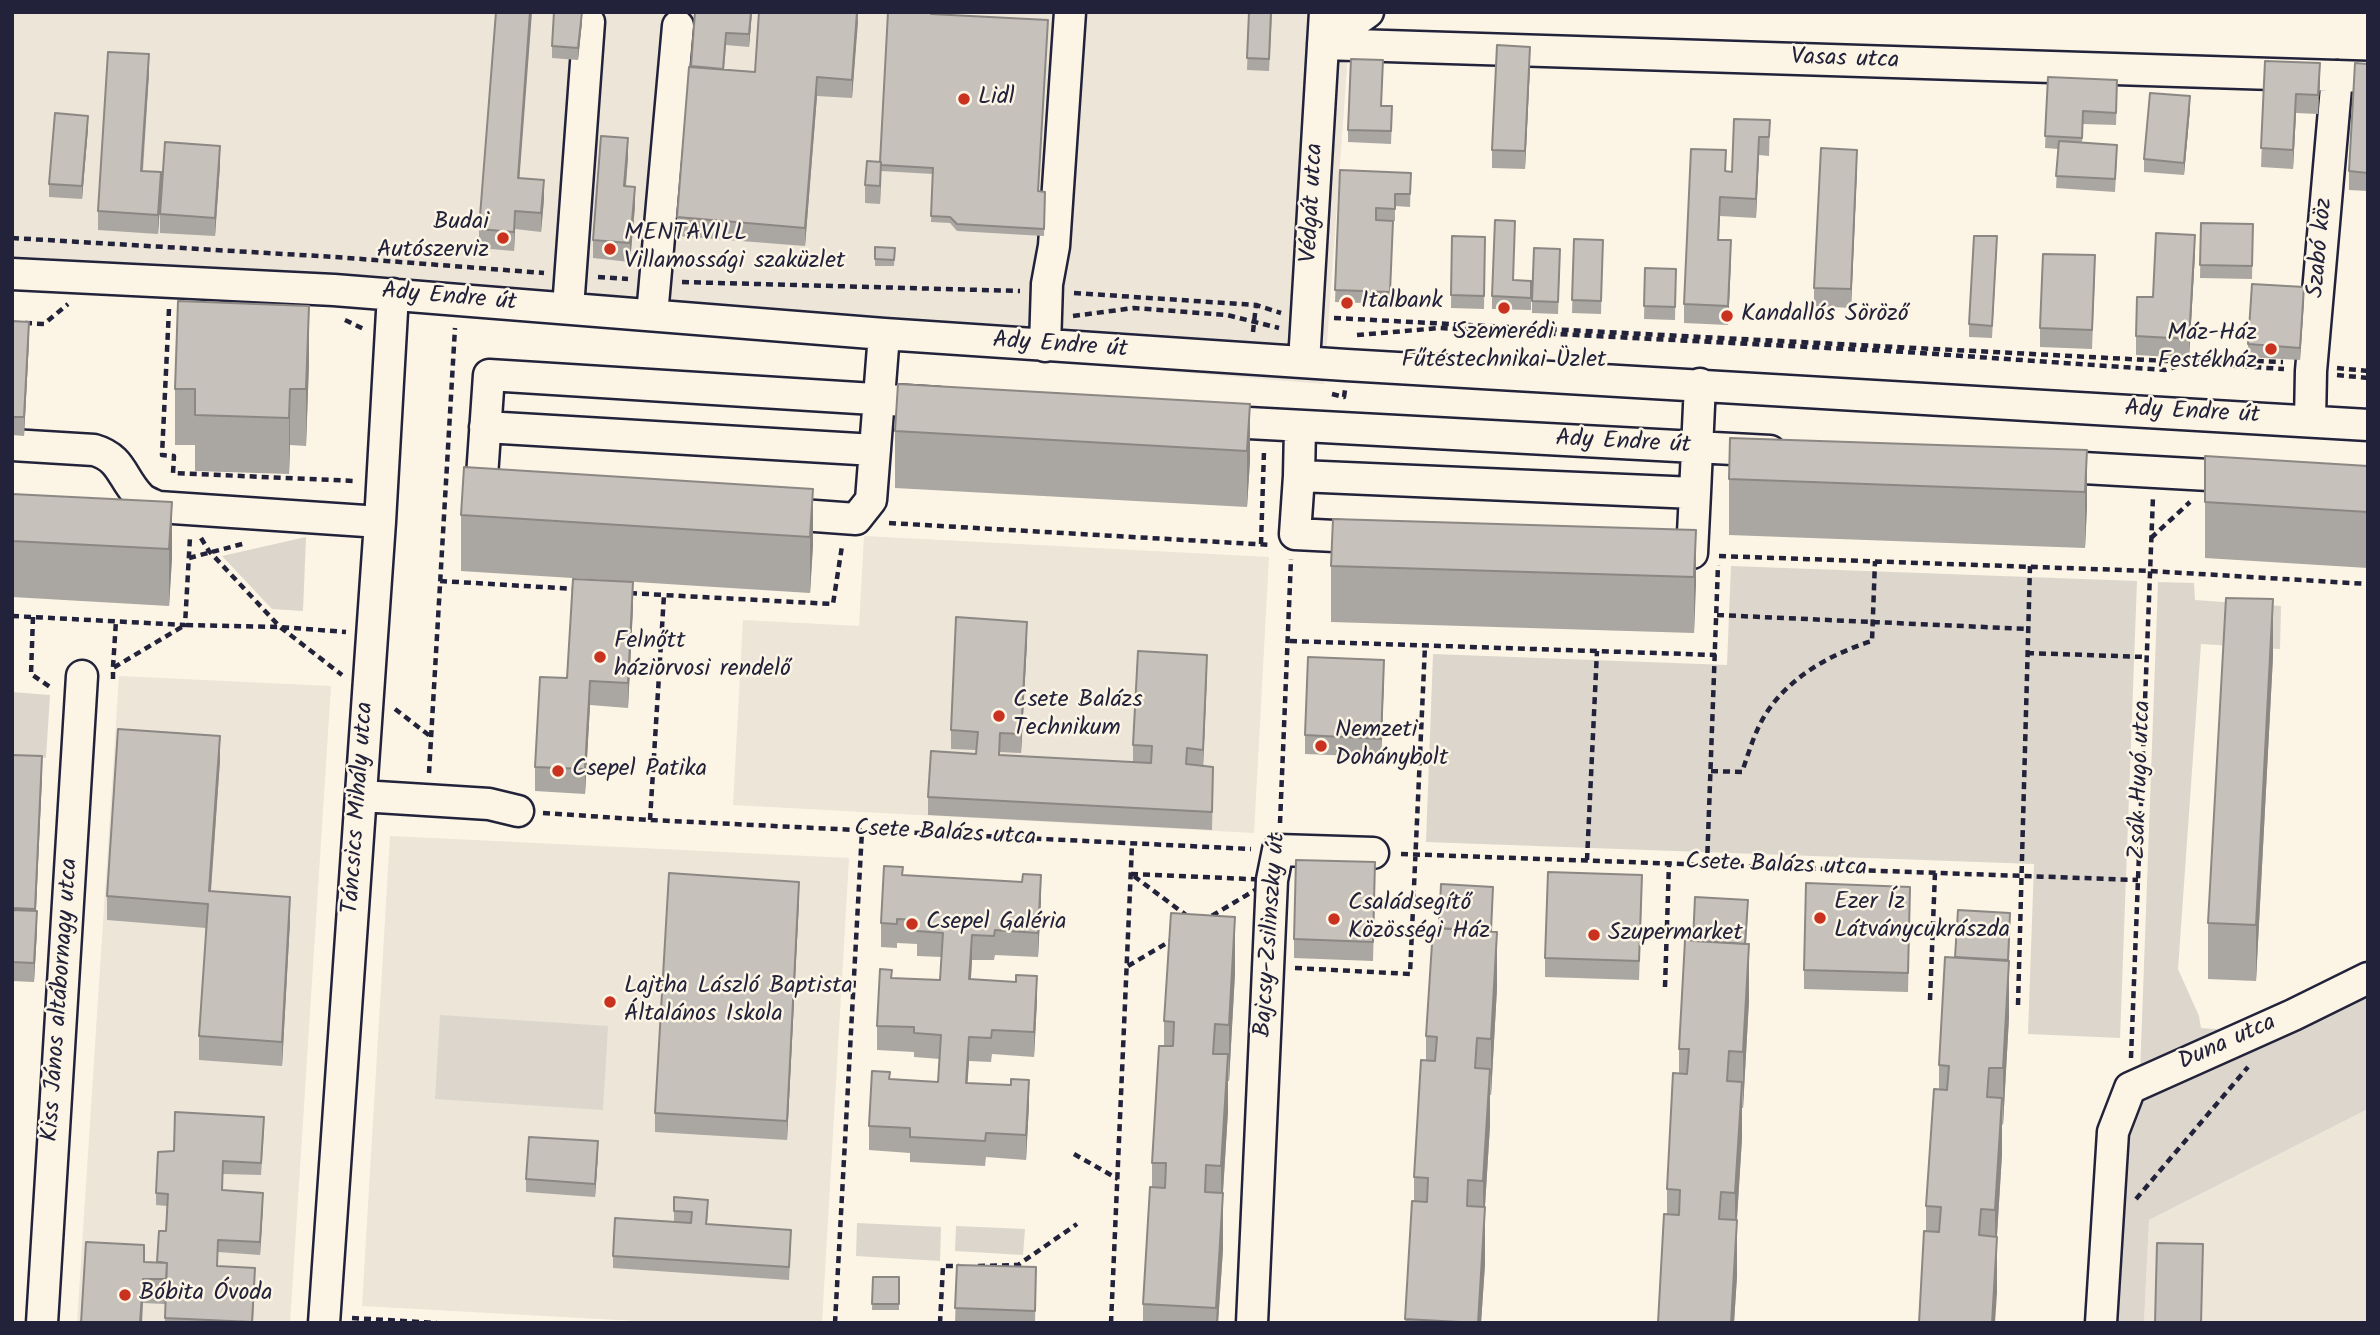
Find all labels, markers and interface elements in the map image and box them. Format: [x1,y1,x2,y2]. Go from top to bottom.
street label: Vasas utca [1790,45,1900,77]
place label: Lidl [978,85,1015,113]
marker: Lidl [956,91,972,107]
street label: Védgát utca [1296,142,1332,264]
street label: Szabó köz [2303,197,2341,299]
place label: Budai Autószerviz [377,210,489,266]
place label: MENTAVILL Villamossági szaküzlet [624,221,845,277]
marker: Budai Autószerviz [495,230,511,246]
marker: MENTAVILL Villamossági szaküzlet [602,241,618,257]
street label: Ady Endre út [380,279,518,319]
place label: Italbank [1361,289,1443,317]
marker: Italbank [1339,295,1355,311]
marker: Szemerédi Fűtéstechnikai Üzlet [1496,300,1512,316]
place label: Kandallós Söröző [1741,302,1909,330]
marker: Kandallós Söröző [1719,308,1735,324]
place label: Szemerédi Fűtéstechnikai Üzlet [1402,320,1606,376]
place label: Máz-Ház Festékház [2158,321,2257,377]
street label: Ady Endre út [991,328,1129,366]
marker: Máz-Ház Festékház [2263,341,2279,357]
street label: Ady Endre út [2124,396,2260,432]
street label: Ady Endre út [1555,426,1691,462]
place label: Felnőtt háziorvosi rendelő [614,629,791,685]
marker: Felnőtt háziorvosi rendelő [592,649,608,665]
place label: Csete Balázs Technikum [1013,688,1143,744]
street label: Zsák Hugó utca [2125,700,2159,860]
street label: Táncsics Mihály utca [338,701,382,915]
marker: Csete Balázs Technikum [991,708,1007,724]
place label: Nemzeti Dohánybolt [1335,718,1448,774]
marker: Nemzeti Dohánybolt [1313,738,1329,754]
place label: Csepel Patika [572,757,707,785]
marker: Csepel Patika [550,763,566,779]
street label: Csete Balázs utca [853,816,1037,854]
street label: Bajcsy-Zsilinszky út [1250,832,1294,1038]
street label: Csete Balázs utca [1685,849,1867,885]
street label: Kiss János altábornagy utca [38,857,86,1143]
place label: Ezer Íz Látványcukrászda [1834,890,2010,946]
place label: Családsegítő Közösségi Ház [1348,891,1490,947]
place label: Csepel Galéria [926,910,1066,938]
marker: Ezer Íz Látványcukrászda [1812,910,1828,926]
marker: Családsegítő Közösségi Ház [1326,911,1342,927]
marker: Csepel Galéria [904,916,920,932]
place label: Szupermarket [1608,921,1743,949]
marker: Szupermarket [1586,927,1602,943]
place label: Lajtha László Baptista Általános Iskola [624,974,853,1030]
marker: Lajtha László Baptista Általános Iskola [602,994,618,1010]
street label: Duna utca [2175,1010,2281,1078]
place label: Bóbita Óvoda [139,1281,273,1309]
marker: Bóbita Óvoda [117,1287,133,1303]

